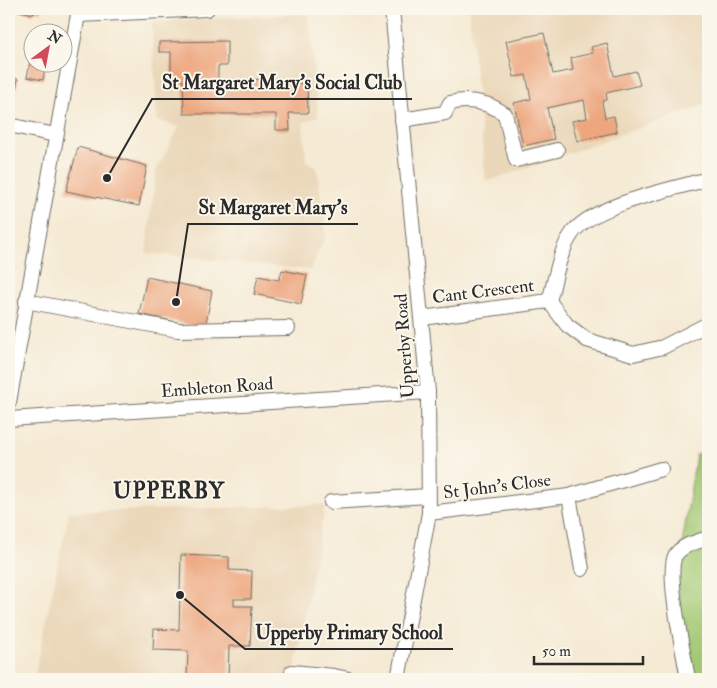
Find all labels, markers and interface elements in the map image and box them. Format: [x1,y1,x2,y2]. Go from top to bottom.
north arrow [22,22,72,72]
text: N [44,26,65,48]
callout: St Margaret Mary's Social Club [152,65,412,99]
text: St Margaret Mary's Social Club [162,71,403,96]
callout: St Margaret Mary's [188,190,358,224]
text: St Margaret Mary's [198,196,348,221]
street label: Cant Crescent [431,274,535,309]
street label: Upperby Road [389,293,420,399]
street label: Embleton Road [160,372,274,403]
street label: St John's Close [442,468,553,505]
district label: UPPERBY [113,477,225,505]
callout: Upperby Primary School [245,615,453,649]
text: Upperby Primary School [255,621,443,646]
scale bar [534,633,643,665]
text: 50 m [542,642,571,661]

